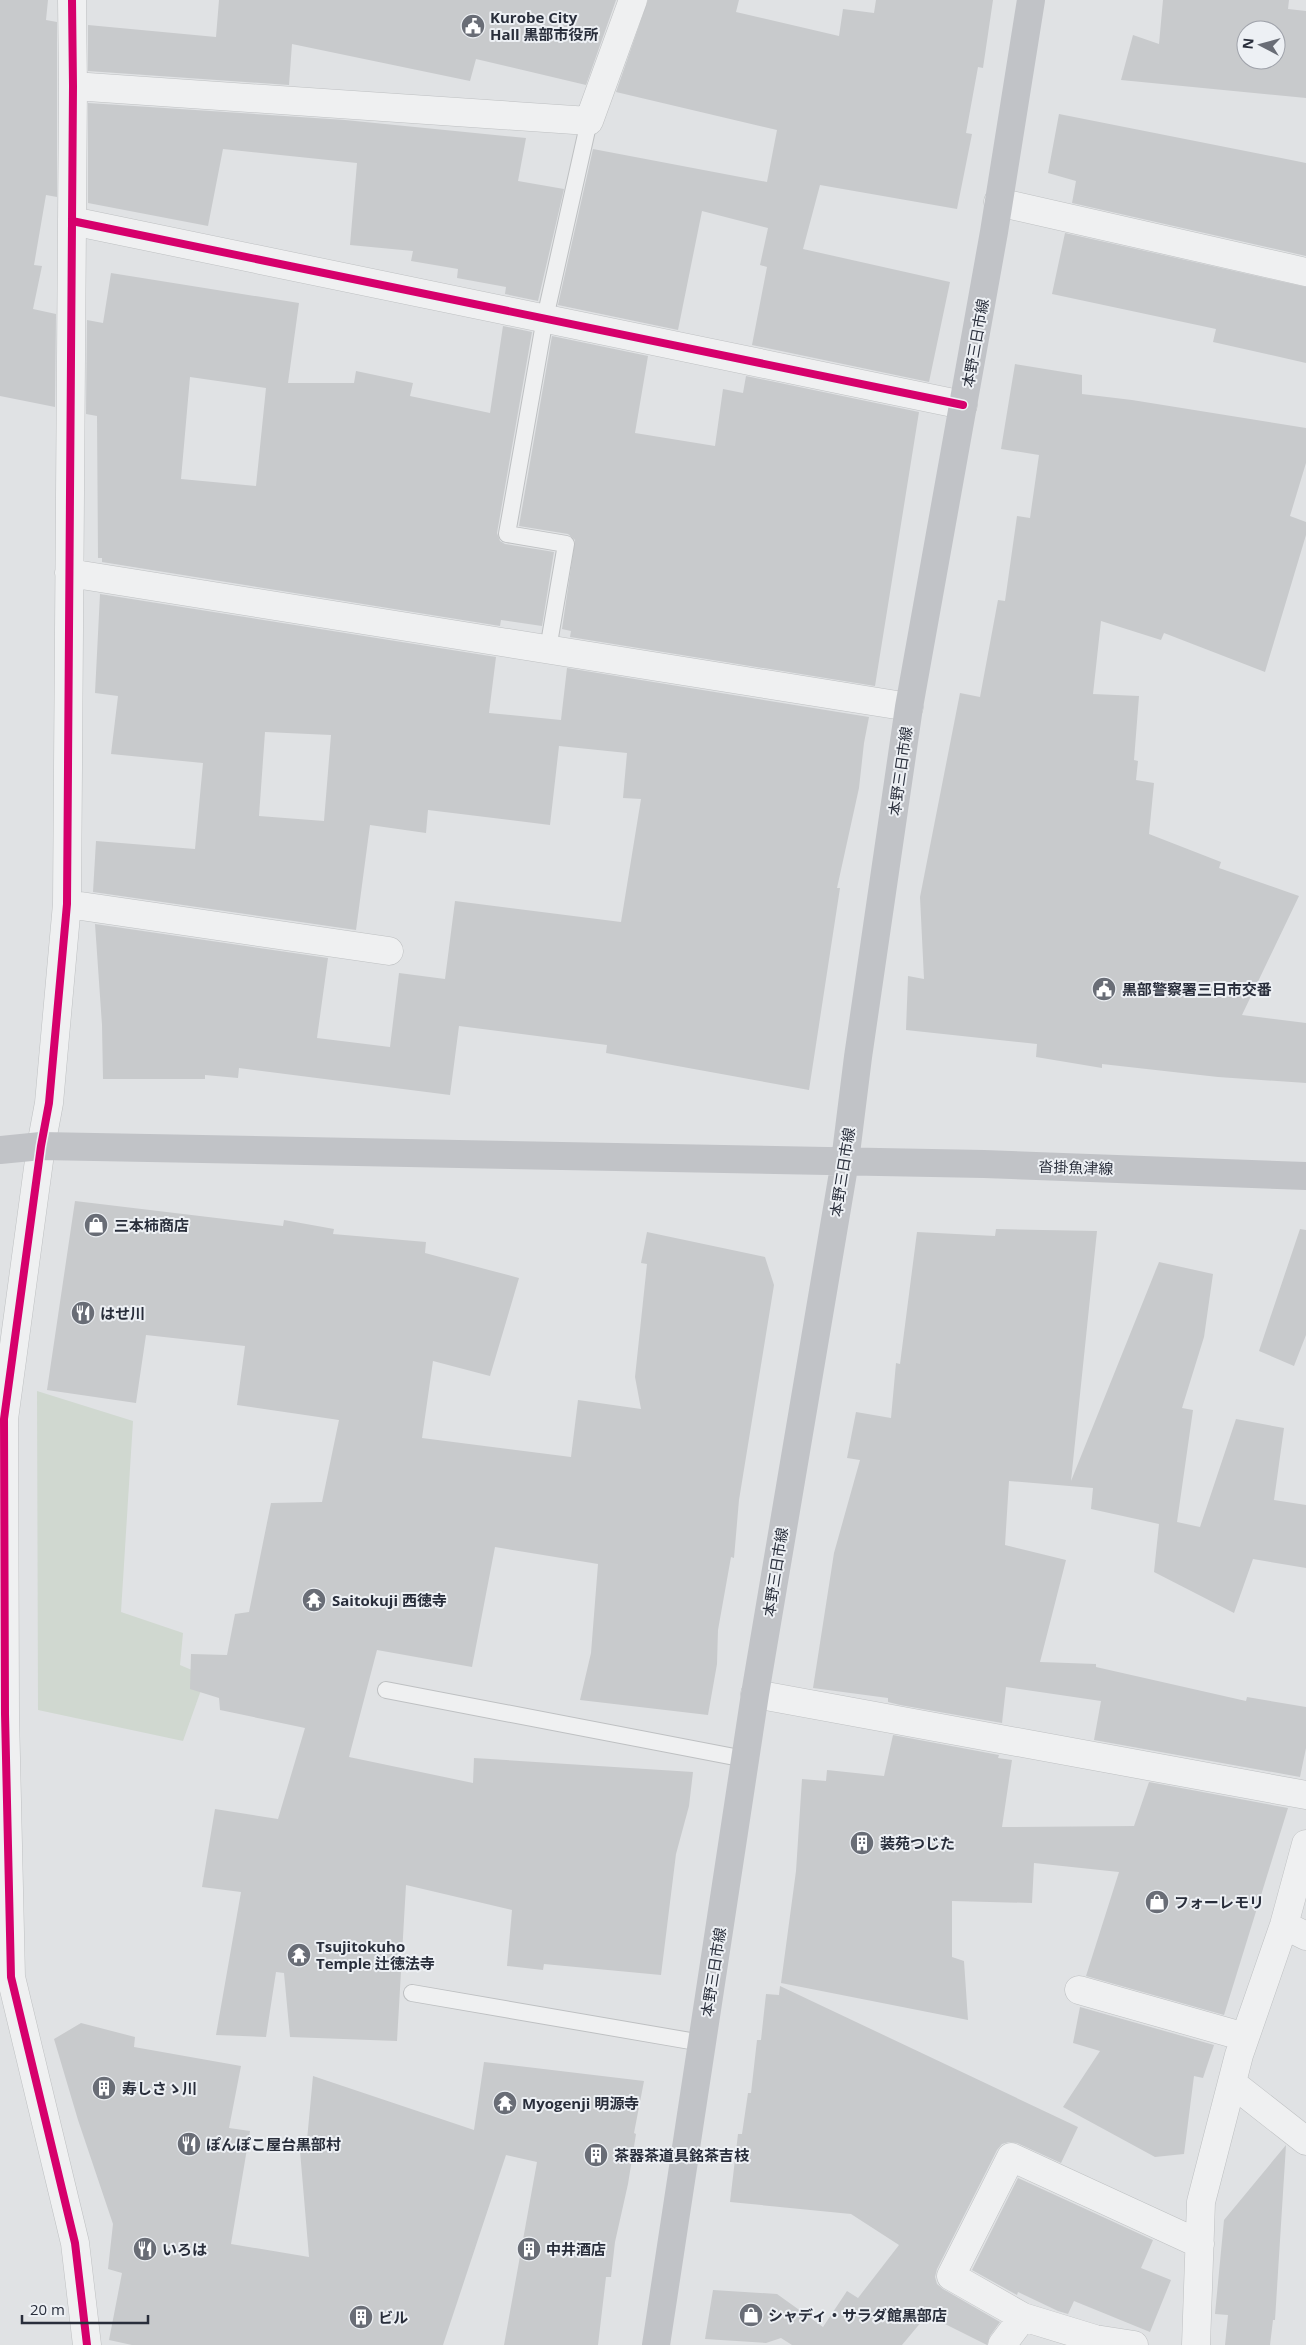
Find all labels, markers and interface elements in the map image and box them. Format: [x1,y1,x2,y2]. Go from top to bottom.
place label: Kurobe City Hall 黒部市役所 [490,7,599,44]
public building icon: Kurobe City Hall 黒部市役所 [460,13,486,39]
north arrow [1236,20,1286,70]
text: N [1238,37,1258,50]
street label: 本野三日市線 [957,297,993,389]
street label: 本野三日市線 [884,725,916,817]
public building icon: 黒部警察署三日市交番 [1091,976,1117,1002]
place label: 黒部警察署三日市交番 [1122,979,1272,999]
street label: 本野三日市線 [825,1126,859,1218]
street label: 沓掛魚津線 [1038,1156,1114,1178]
shop icon: 三本柿商店 [83,1212,109,1238]
place label: 三本柿商店 [114,1215,189,1235]
restaurant icon: はせ川 [70,1300,96,1326]
place label: はせ川 [100,1303,145,1323]
street label: 本野三日市線 [758,1526,792,1618]
temple icon: Saitokuji 西徳寺 [301,1587,327,1613]
place label: Saitokuji 西徳寺 [332,1590,447,1610]
building icon: 装苑つじた [849,1830,875,1856]
place label: 装苑つじた [880,1833,955,1853]
shop icon: フォーレモリ [1144,1889,1170,1915]
place label: フォーレモリ [1174,1892,1264,1912]
street label: 本野三日市線 [696,1926,730,2018]
place label: Tsujitokuho Temple 辻徳法寺 [316,1936,435,1973]
temple icon: Tsujitokuho Temple 辻徳法寺 [286,1942,312,1968]
building icon: 寿しさゝ川 [91,2075,117,2101]
place label: 寿しさゝ川 [122,2078,197,2098]
temple icon: Myogenji 明源寺 [492,2090,518,2116]
place label: Myogenji 明源寺 [522,2093,639,2113]
restaurant icon: ぽんぽこ屋台黒部村 [176,2131,202,2157]
place label: ぽんぽこ屋台黒部村 [206,2134,341,2154]
building icon: 茶器茶道具銘茶吉枝 [583,2142,609,2168]
place label: 茶器茶道具銘茶吉枝 [614,2145,750,2165]
restaurant icon: いろは [132,2236,158,2262]
building icon: 中井酒店 [516,2236,542,2262]
place label: いろは [162,2239,207,2259]
place label: 中井酒店 [546,2239,606,2259]
scale bar [22,2292,149,2324]
text: 20 m [30,2299,65,2319]
shop icon: シャディ・サラダ館黒部店 [738,2302,764,2328]
building icon: ビル [348,2304,374,2330]
place label: シャディ・サラダ館黒部店 [768,2305,947,2325]
place label: ビル [378,2307,408,2327]

